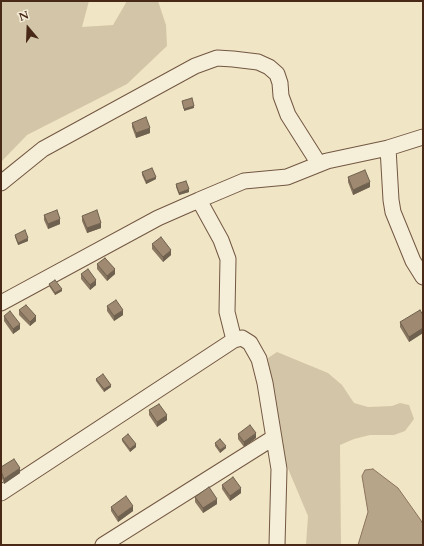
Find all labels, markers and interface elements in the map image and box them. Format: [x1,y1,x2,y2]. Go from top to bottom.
north arrow [8,8,48,48]
text: N [17,8,31,25]

